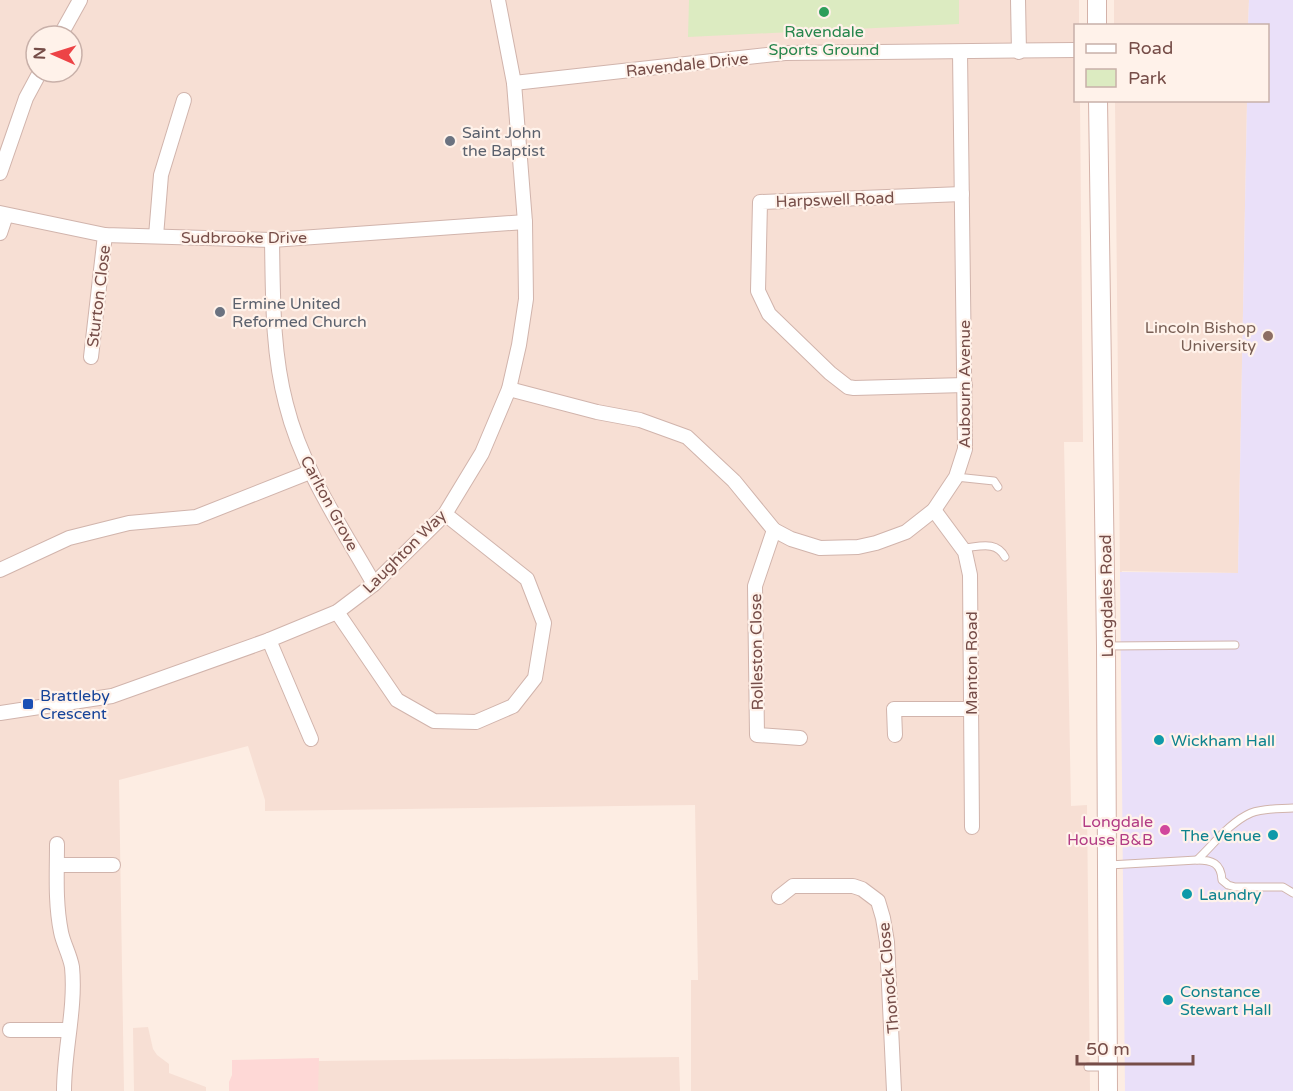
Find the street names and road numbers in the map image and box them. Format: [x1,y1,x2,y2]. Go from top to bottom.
street label: Ravendale Drive [625,49,749,81]
street label: Harpswell Road [775,188,895,212]
street label: Sudbrooke Drive [181,228,307,248]
street label: Sturton Close [83,244,115,348]
street label: Aubourn Avenue [955,320,975,448]
street label: Carlton Grove [296,452,363,554]
street label: Laughton Way [359,505,451,598]
street label: Longdales Road [1096,534,1118,658]
street label: Rolleston Close [746,593,768,711]
street label: Manton Road [962,611,982,715]
street label: Thonock Close [874,921,904,1034]

